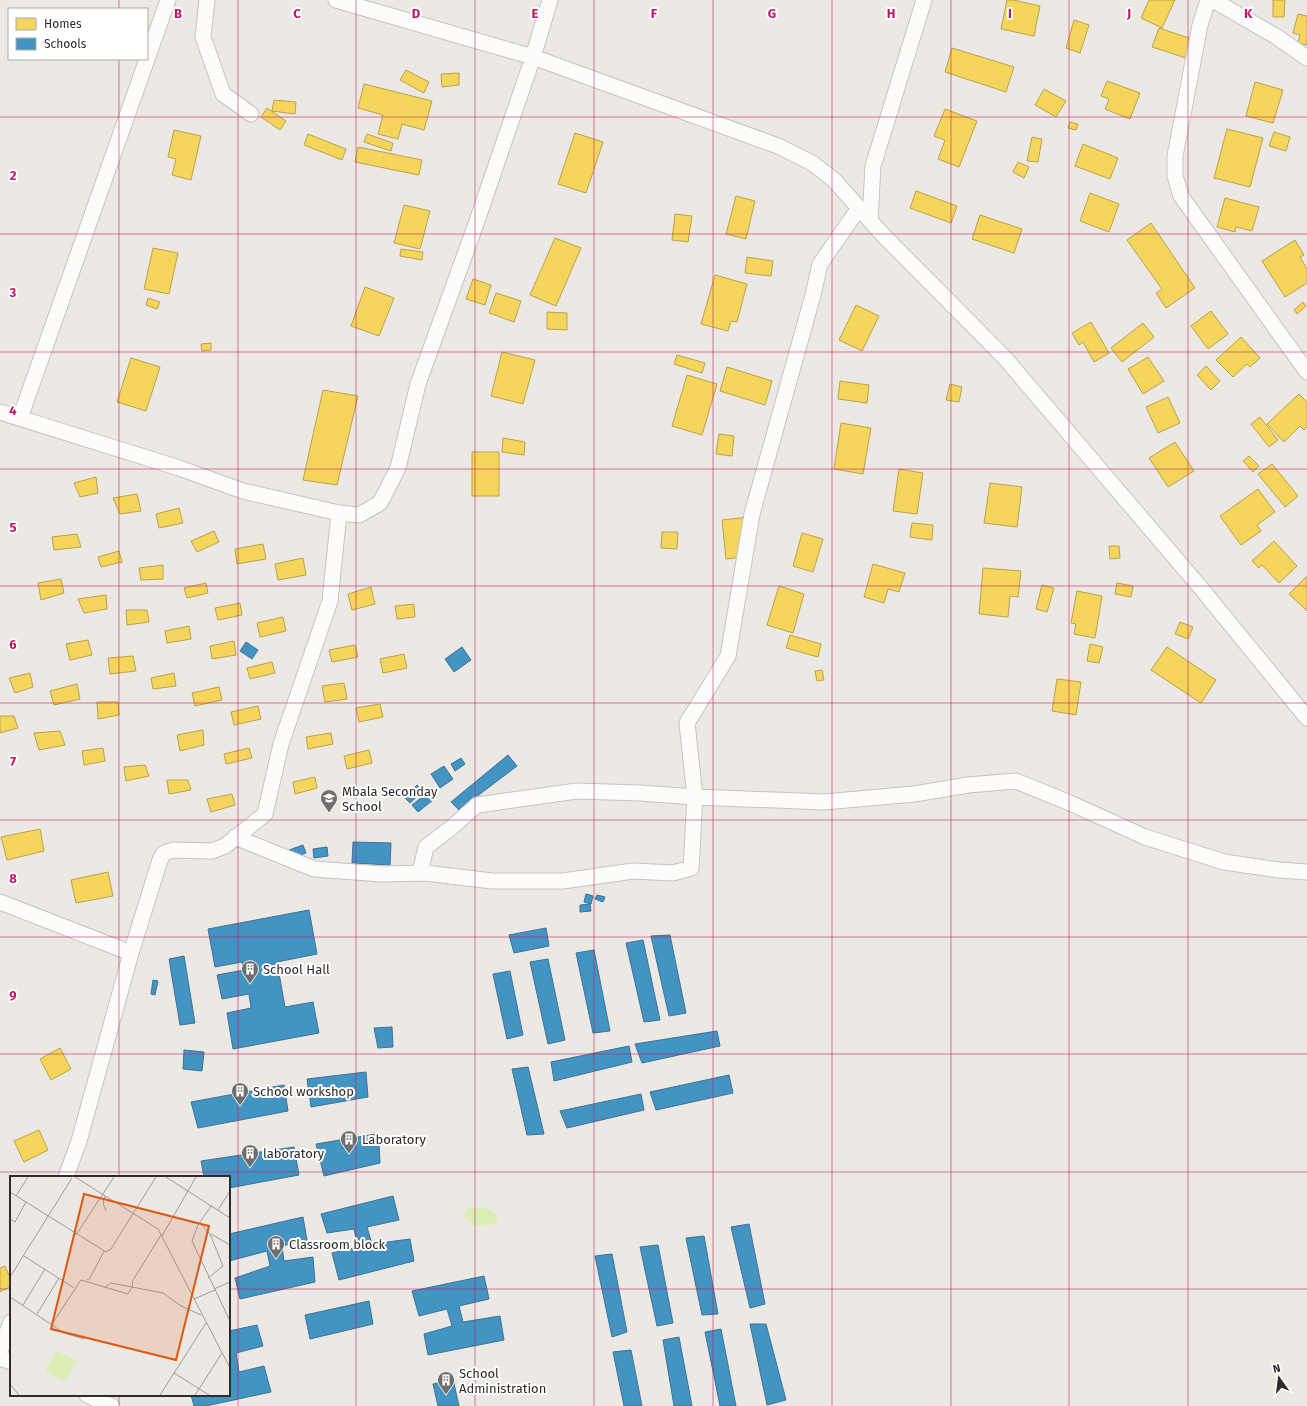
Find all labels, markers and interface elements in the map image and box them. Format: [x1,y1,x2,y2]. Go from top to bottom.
text: B [174,6,182,21]
text: C [293,6,301,21]
text: D [412,6,421,21]
text: E [532,6,539,21]
text: F [651,6,658,21]
text: G [768,6,776,21]
text: H [887,6,895,21]
text: I [1008,6,1012,21]
text: J [1126,6,1131,21]
text: K [1244,6,1253,21]
legend [8,8,148,60]
text: Homes [44,17,82,31]
text: Schools [44,37,87,51]
text: 2 [10,168,17,183]
text: 3 [9,285,17,300]
text: 4 [9,403,17,418]
text: 5 [10,520,17,535]
text: 6 [9,637,17,652]
text: 7 [10,754,16,769]
place label: Mbala Seconday School [342,784,438,814]
school or university icon: Mbala Seconday School [319,788,339,813]
text: 8 [9,871,17,886]
building icon: School Hall [240,959,260,984]
place label: School Hall [263,962,330,977]
text: 9 [9,988,17,1003]
building icon: School workshop [230,1081,250,1106]
place label: School workshop [253,1084,354,1099]
building icon: Laboratory [339,1129,359,1154]
place label: Laboratory [362,1132,426,1147]
building icon: laboratory [240,1143,260,1168]
place label: laboratory [263,1146,325,1161]
inset map [10,1176,230,1396]
building icon: Classroom block [266,1234,286,1259]
place label: Classroom block [289,1237,386,1252]
north arrow [1259,1358,1299,1398]
text: N [1272,1362,1282,1376]
place label: School Administration [459,1366,546,1396]
building icon: School Administration [436,1370,456,1395]

